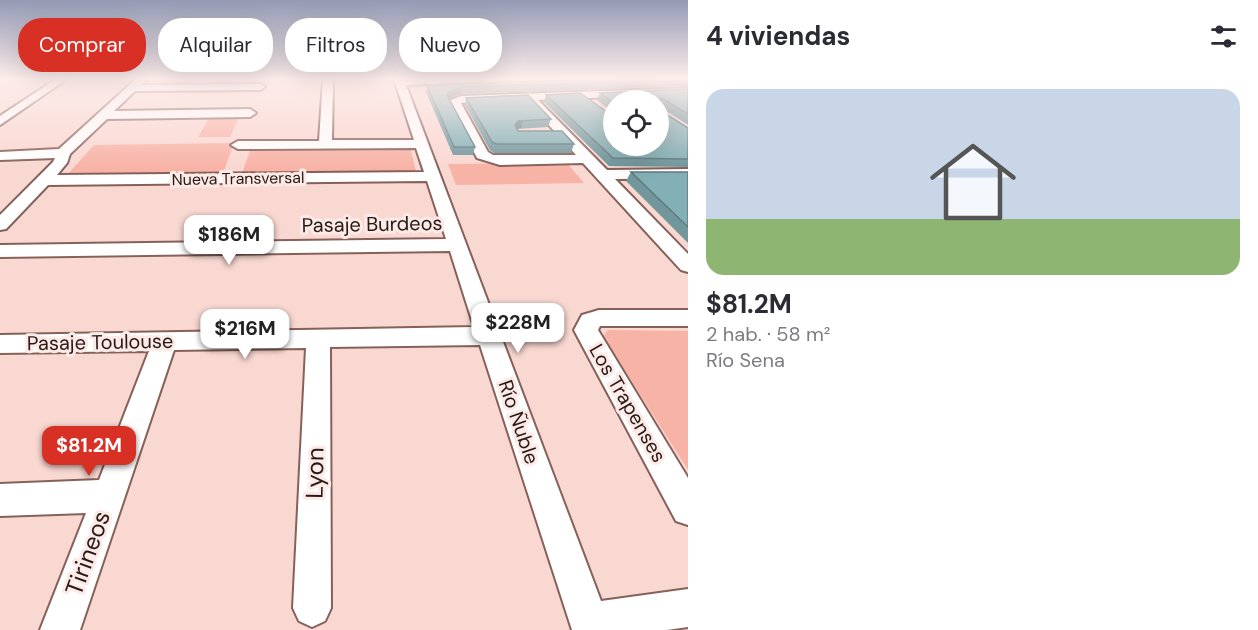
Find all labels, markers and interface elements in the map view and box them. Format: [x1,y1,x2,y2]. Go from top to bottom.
chip: Comprar [18,18,146,72]
chip: Alquilar [158,18,273,72]
chip: Filtros [285,18,387,72]
chip: Nuevo [399,18,502,72]
text: 4 viviendas [706,19,850,53]
icon: filters [1207,20,1240,53]
map controls [603,90,669,156]
button: locate [603,90,669,156]
icon: home [919,128,1027,236]
street label: Nueva Transversal [171,167,305,190]
street label: Pasaje Burdeos [301,210,443,238]
pin: $186M [187,215,271,266]
text: $186M [198,221,260,247]
text: $81.2M [706,287,792,321]
pin: $228M [476,303,560,354]
pin: $216M [203,309,287,360]
text: $228M [485,309,551,335]
text: $216M [214,315,276,341]
text: 2 hab. · 58 m² [706,321,830,347]
street label: Pasaje Toulouse [27,328,173,356]
street label: Los Trapenses [584,339,672,467]
text: Río Sena [706,347,785,373]
street label: Río Ñuble [493,377,545,467]
pin: $81.2M [40,426,138,477]
text: $81.2M [56,432,122,458]
street label: Lyon [299,447,330,499]
street label: Tirineos [58,506,117,599]

